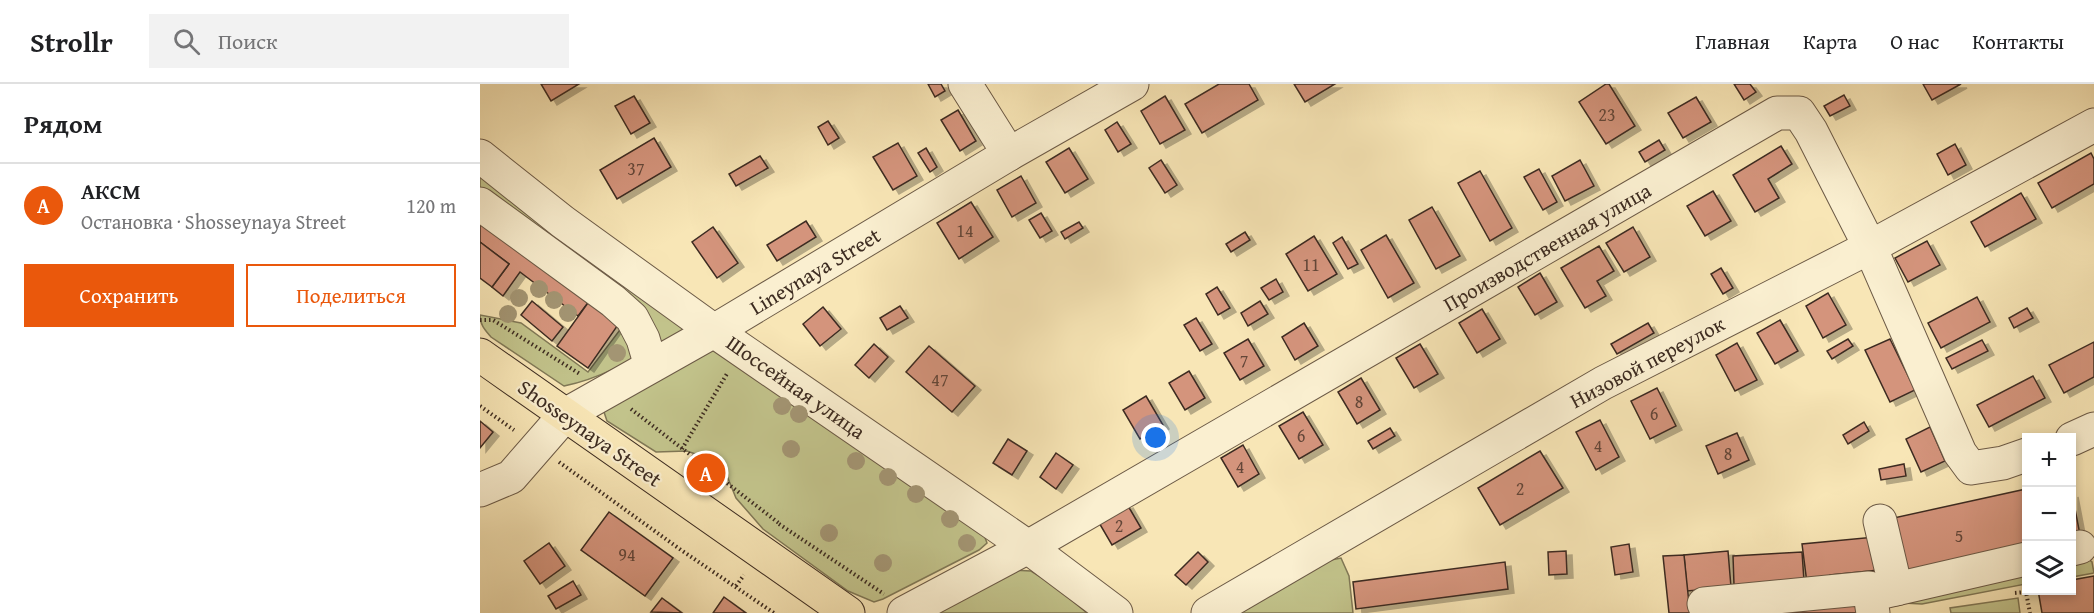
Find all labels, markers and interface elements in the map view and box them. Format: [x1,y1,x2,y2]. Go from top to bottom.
search box [149,14,569,68]
text: Strollr [30,21,113,62]
icon: search [170,25,203,58]
text: Поиск [218,25,278,57]
text: Главная [1695,26,1770,57]
text: Карта [1803,26,1857,57]
text: О нас [1890,26,1939,57]
text: Контакты [1972,26,2064,57]
house number: 23 [1598,101,1616,128]
text: Рядом [24,104,102,143]
house number: 37 [627,155,645,182]
text: АКСМ [81,175,141,207]
street label: Производственная улица [1437,175,1657,319]
text: A [37,191,50,220]
text: 120 m [406,191,456,220]
text: Остановка · Shosseynaya Street [81,207,346,236]
house number: 14 [956,217,974,244]
street label: Lineynaya Street [744,219,887,322]
house number: 11 [1302,251,1320,278]
button: Сохранить [24,264,234,327]
button: Поделиться [246,264,456,327]
street label: Низовой переулок [1564,308,1730,416]
street label: Шоссейная улица [720,327,872,447]
house number: 7 [1240,347,1248,374]
house number: 47 [931,366,949,393]
street label: Shosseynaya Street [512,372,669,495]
house number: 8 [1355,388,1363,415]
house number: 6 [1650,400,1658,427]
house number: 6 [1297,422,1305,449]
your location [1141,423,1170,452]
house number: 4 [1594,432,1602,459]
map controls [2022,433,2076,595]
button: + [2022,433,2076,487]
house number: 8 [1724,440,1732,467]
pin: A [686,450,726,496]
house number: 4 [1236,453,1244,480]
house number: 2 [1516,475,1524,502]
button: − [2022,487,2076,541]
house number: 2 [1115,512,1123,539]
house number: 5 [1955,522,1963,549]
house number: 94 [618,541,636,568]
button: layers [2022,541,2076,595]

